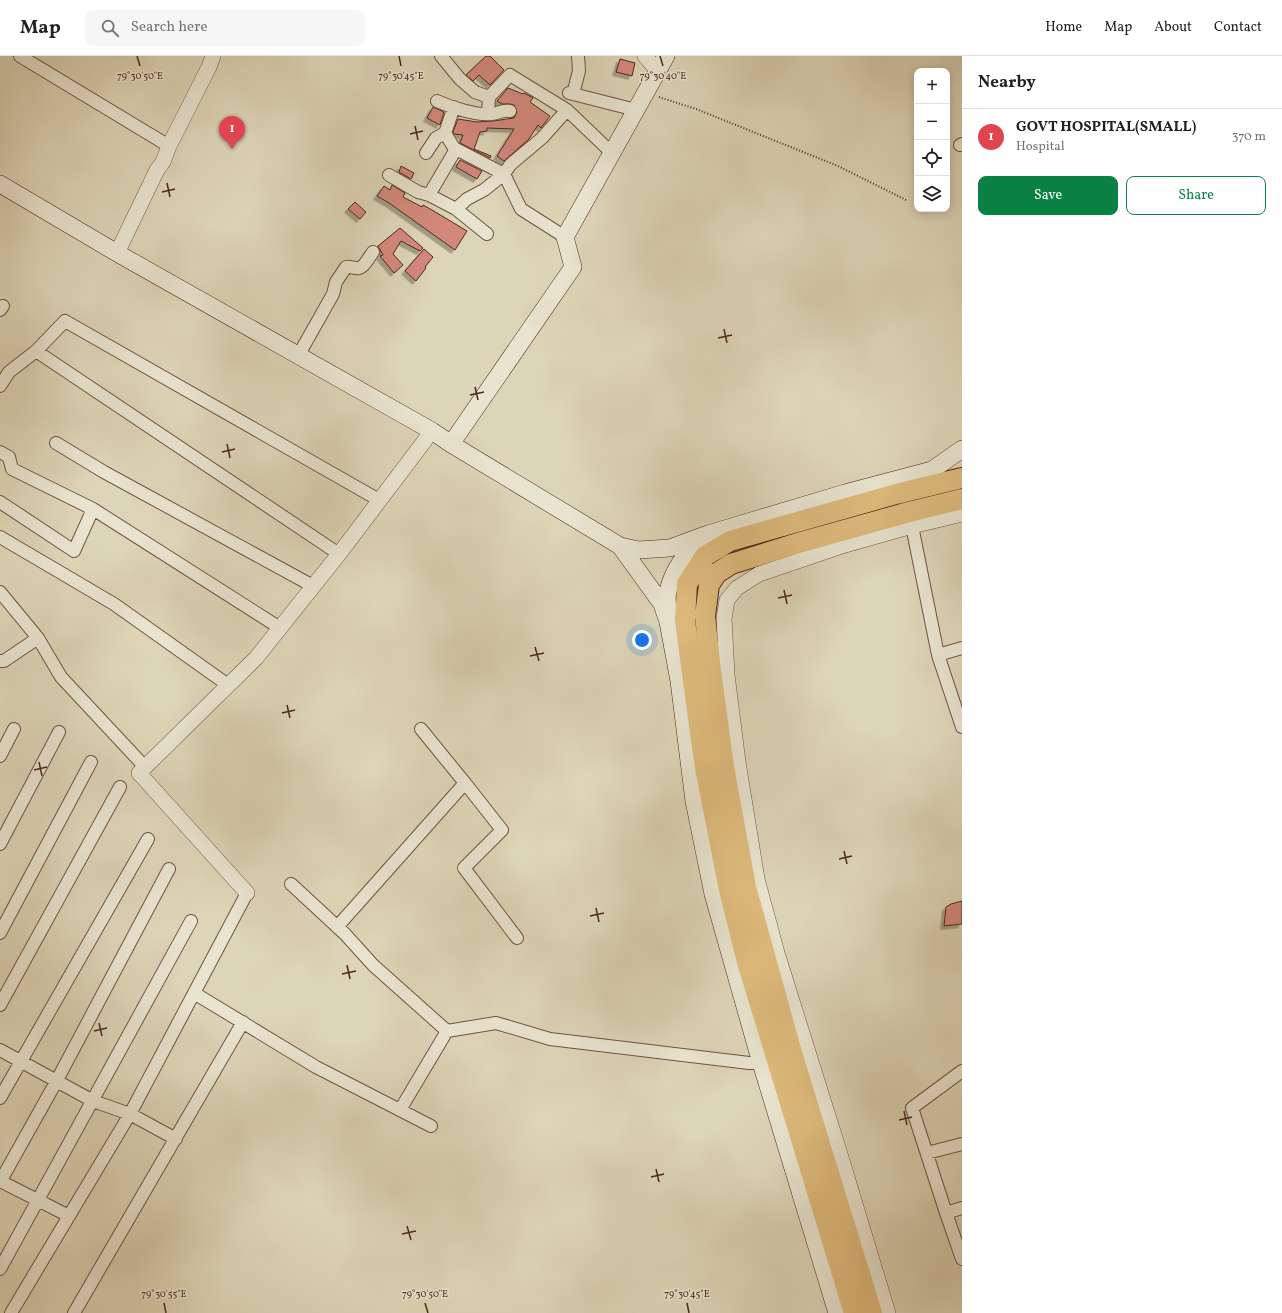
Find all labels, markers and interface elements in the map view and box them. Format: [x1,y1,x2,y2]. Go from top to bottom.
search box [85,10,365,46]
text: Map [20,15,61,41]
icon: search [99,17,121,39]
text: Search here [131,17,208,38]
text: Home [1045,18,1082,37]
text: Map [1104,18,1132,37]
text: About [1154,18,1192,37]
text: Contact [1214,18,1262,37]
map controls [914,68,950,212]
button: + [914,68,950,104]
text: 79°30'50"E [117,69,163,83]
text: 79°30'45"E [378,69,424,83]
text: 79°30'40"E [640,69,686,83]
text: Nearby [978,71,1036,94]
button: − [914,104,950,140]
pin: 1 [219,116,245,149]
text: GOVT HOSPITAL(SMALL) [1016,117,1196,138]
text: 1 [988,128,994,146]
text: 370 m [1232,128,1266,146]
text: Hospital [1016,138,1065,156]
button: locate [914,140,950,176]
button: layers [914,176,950,212]
button: Save [978,176,1118,215]
button: Share [1126,176,1266,215]
your location [632,630,652,650]
text: 79°30'55"E [141,1287,187,1301]
text: 79°30'50"E [402,1287,448,1301]
text: 79°30'45"E [664,1287,710,1301]

